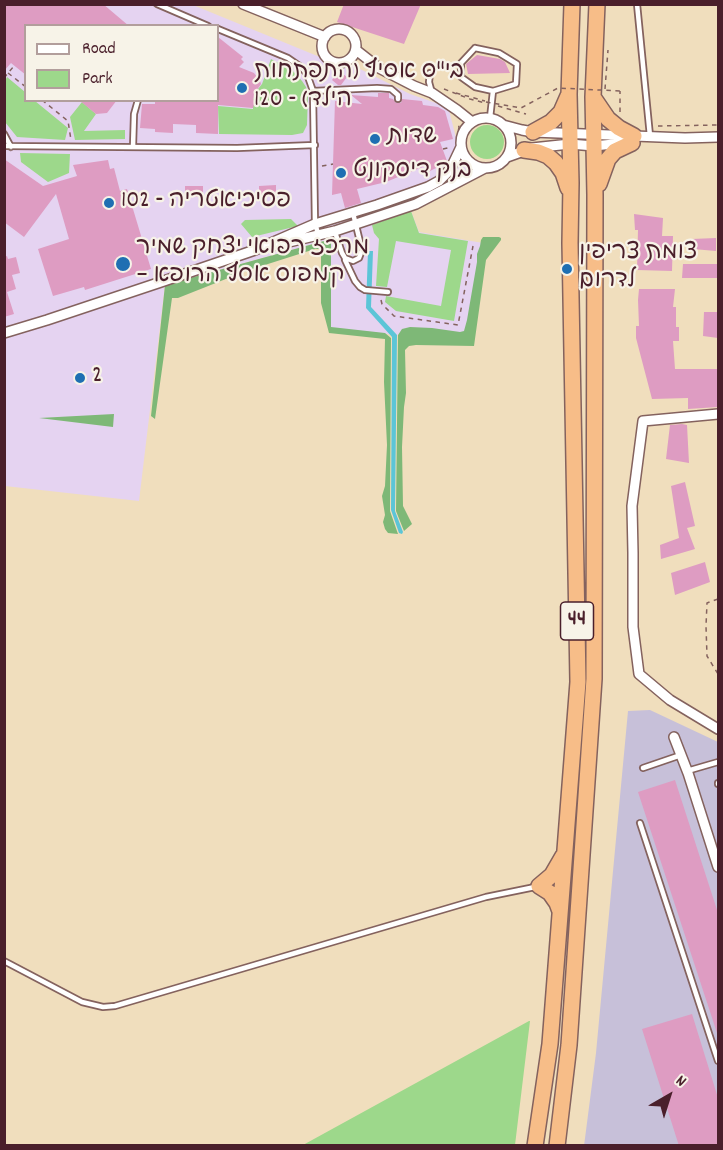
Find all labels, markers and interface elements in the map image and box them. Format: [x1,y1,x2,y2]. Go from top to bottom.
legend [24,24,219,102]
text: Road [82,37,116,62]
place label: בי"ס אסיף (התפתחות הילד) - 120 [254,60,464,116]
text: Park [82,67,113,92]
marker: בי"ס אסיף (התפתחות הילד) - 120 [235,81,249,95]
place label: שדות [387,125,437,153]
marker: שדות [368,132,382,146]
place label: בנק דיסקונט [353,159,472,187]
marker: בנק דיסקונט [334,166,348,180]
place label: 102 - פסיכיאטריה [121,189,291,217]
marker: 102 - פסיכיאטריה [102,196,116,210]
place label: מרכז רפואי יצחק שמיר – קמפוס אסף הרופא [136,236,370,292]
place label: צומת צריפין לדרום [579,241,697,297]
marker: מרכז רפואי יצחק שמיר – קמפוס אסף הרופא [114,255,132,273]
marker: צומת צריפין לדרום [560,262,574,276]
place label: 2 [92,364,102,392]
marker: 2 [73,371,87,385]
road number: 44 [560,602,594,640]
north arrow [639,1066,699,1126]
text: N [670,1070,691,1093]

